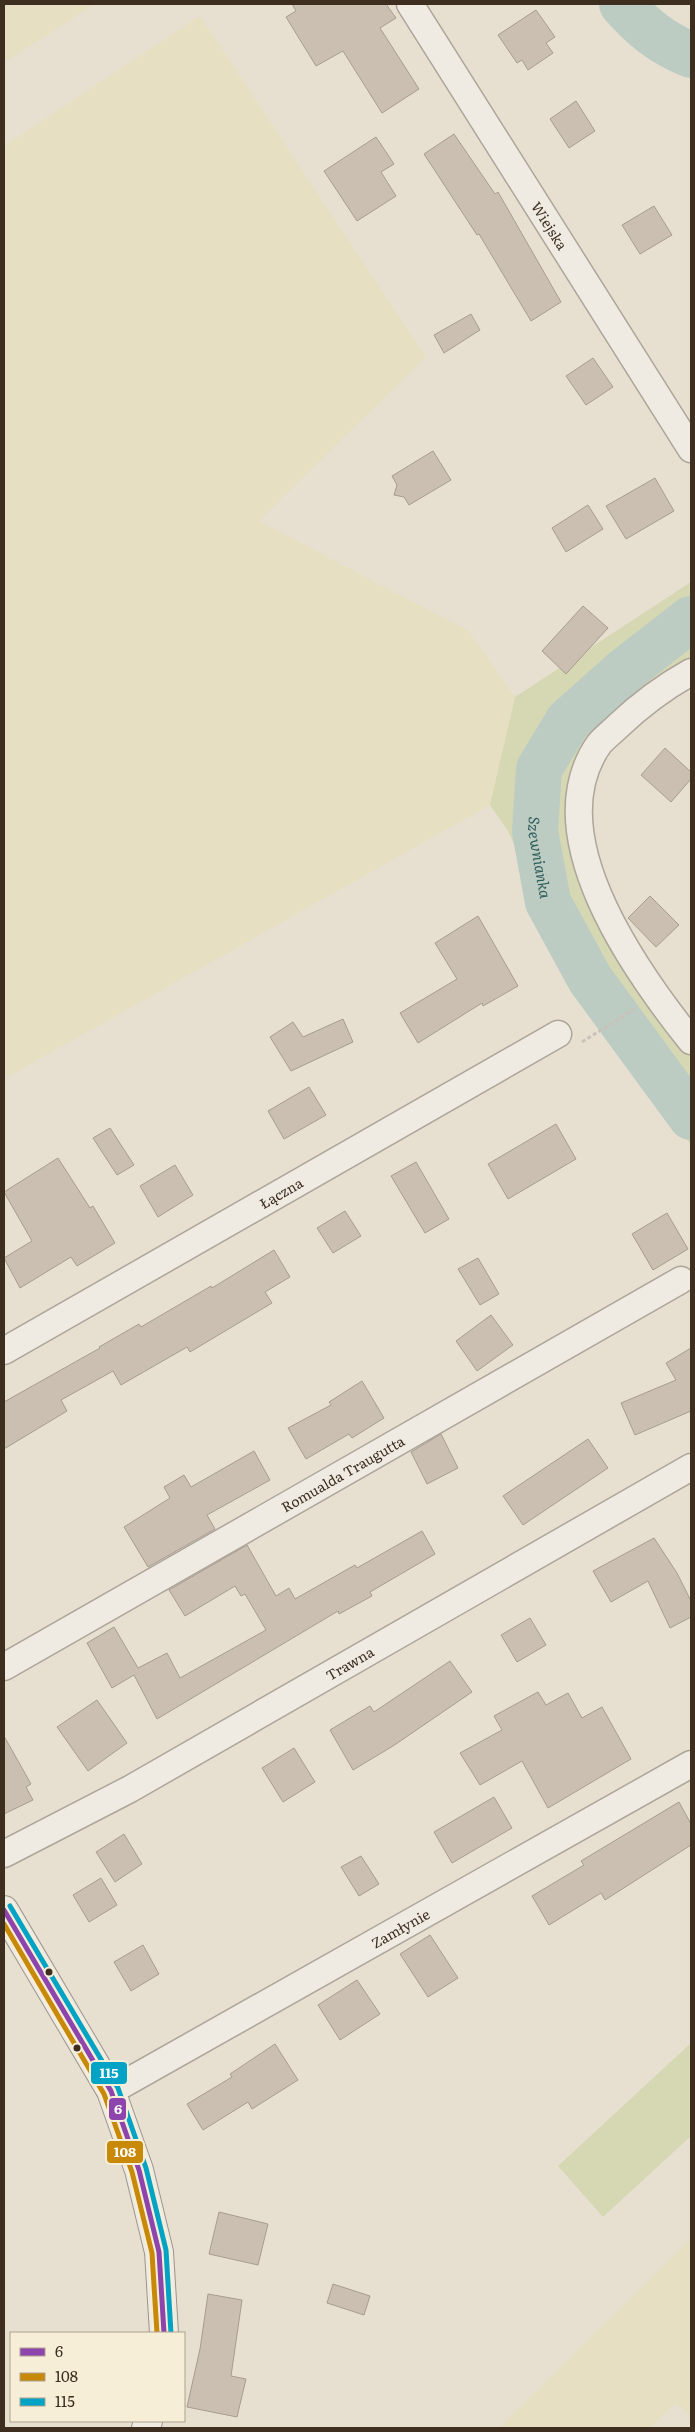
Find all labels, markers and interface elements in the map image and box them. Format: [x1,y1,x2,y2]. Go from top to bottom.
street label: Wiejska [527,197,573,254]
water label: Szewnianka [524,816,559,900]
street label: Łączna [256,1172,307,1213]
street label: Romualda Traugutta [277,1430,408,1517]
street label: Trawna [322,1641,378,1685]
street label: Zamłynie [367,1903,433,1952]
unlabelled marker [44,1967,54,1977]
unlabelled marker [72,2043,82,2053]
line badge: 115 [90,2061,128,2085]
text: 115 [99,2062,119,2082]
line badge: 6 [108,2097,127,2121]
text: 6 [114,2098,122,2118]
line badge: 108 [106,2140,144,2164]
text: 108 [114,2141,136,2161]
legend [10,2332,185,2422]
text: 6 [55,2339,63,2362]
text: 108 [55,2364,78,2387]
text: 115 [55,2389,75,2412]

